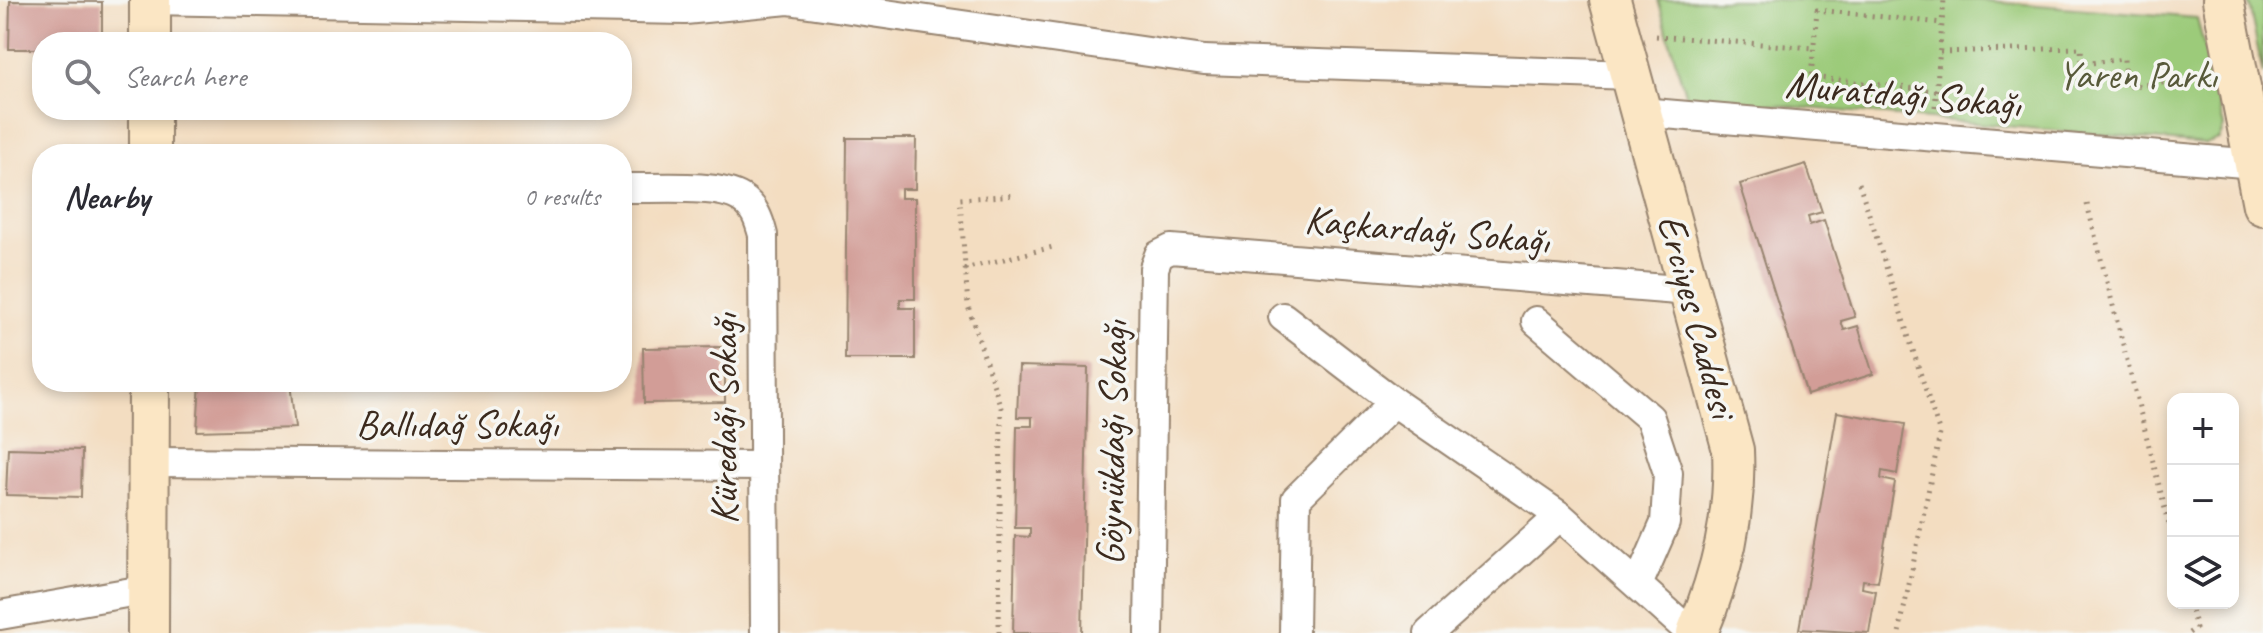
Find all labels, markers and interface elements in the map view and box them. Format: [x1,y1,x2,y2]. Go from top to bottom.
search box [32,32,632,120]
park label: Yaren Parkı [2057,50,2218,100]
icon: search [60,54,104,98]
text: Search here [124,57,246,95]
street label: Muratdağı Sokağı [1783,59,2024,129]
text: Nearby [64,175,150,218]
text: 0 results [524,180,600,213]
street label: Kaçkardağı Sokağı [1303,194,1553,266]
street label: Erciyes Caddesi [1646,209,1749,427]
street label: Küredağı Sokağı [699,312,749,524]
street label: Göynükdağı Sokağı [1085,319,1139,566]
map controls [2167,393,2239,609]
button: + [2167,393,2239,465]
street label: Ballıdağ Sokağı [356,399,559,449]
button: − [2167,465,2239,537]
button: layers [2167,537,2239,609]

